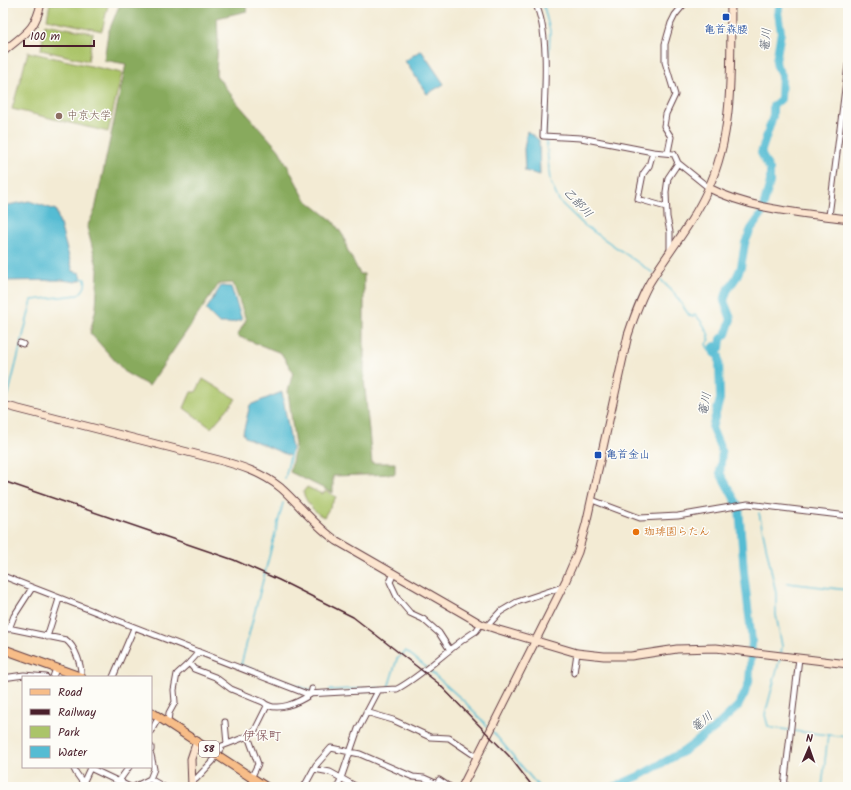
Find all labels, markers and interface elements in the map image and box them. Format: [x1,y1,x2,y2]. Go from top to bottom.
marker: 亀首森腰 [721,12,731,22]
place label: 亀首森腰 [704,21,748,39]
scale bar [24,22,94,48]
text: 100 m [30,27,61,46]
water label: 篭川 [755,27,777,53]
place label: 中京大学 [67,107,111,125]
marker: 中京大学 [54,111,64,121]
water label: 乙部川 [559,183,597,223]
water label: 篭川 [693,390,717,418]
place label: 亀首金山 [606,446,650,464]
marker: 亀首金山 [593,450,603,460]
place label: 珈琲園らたん [644,523,710,541]
marker: 珈琲園らたん [631,527,641,537]
legend [22,676,152,768]
text: Road [58,683,83,702]
text: Railway [58,703,96,722]
water label: 篭川 [687,707,717,737]
text: Park [58,723,80,742]
district label: 伊保町 [242,726,282,747]
north arrow [789,728,829,768]
text: N [806,730,813,748]
road number: 58 [199,741,219,757]
text: Water [58,743,88,762]

